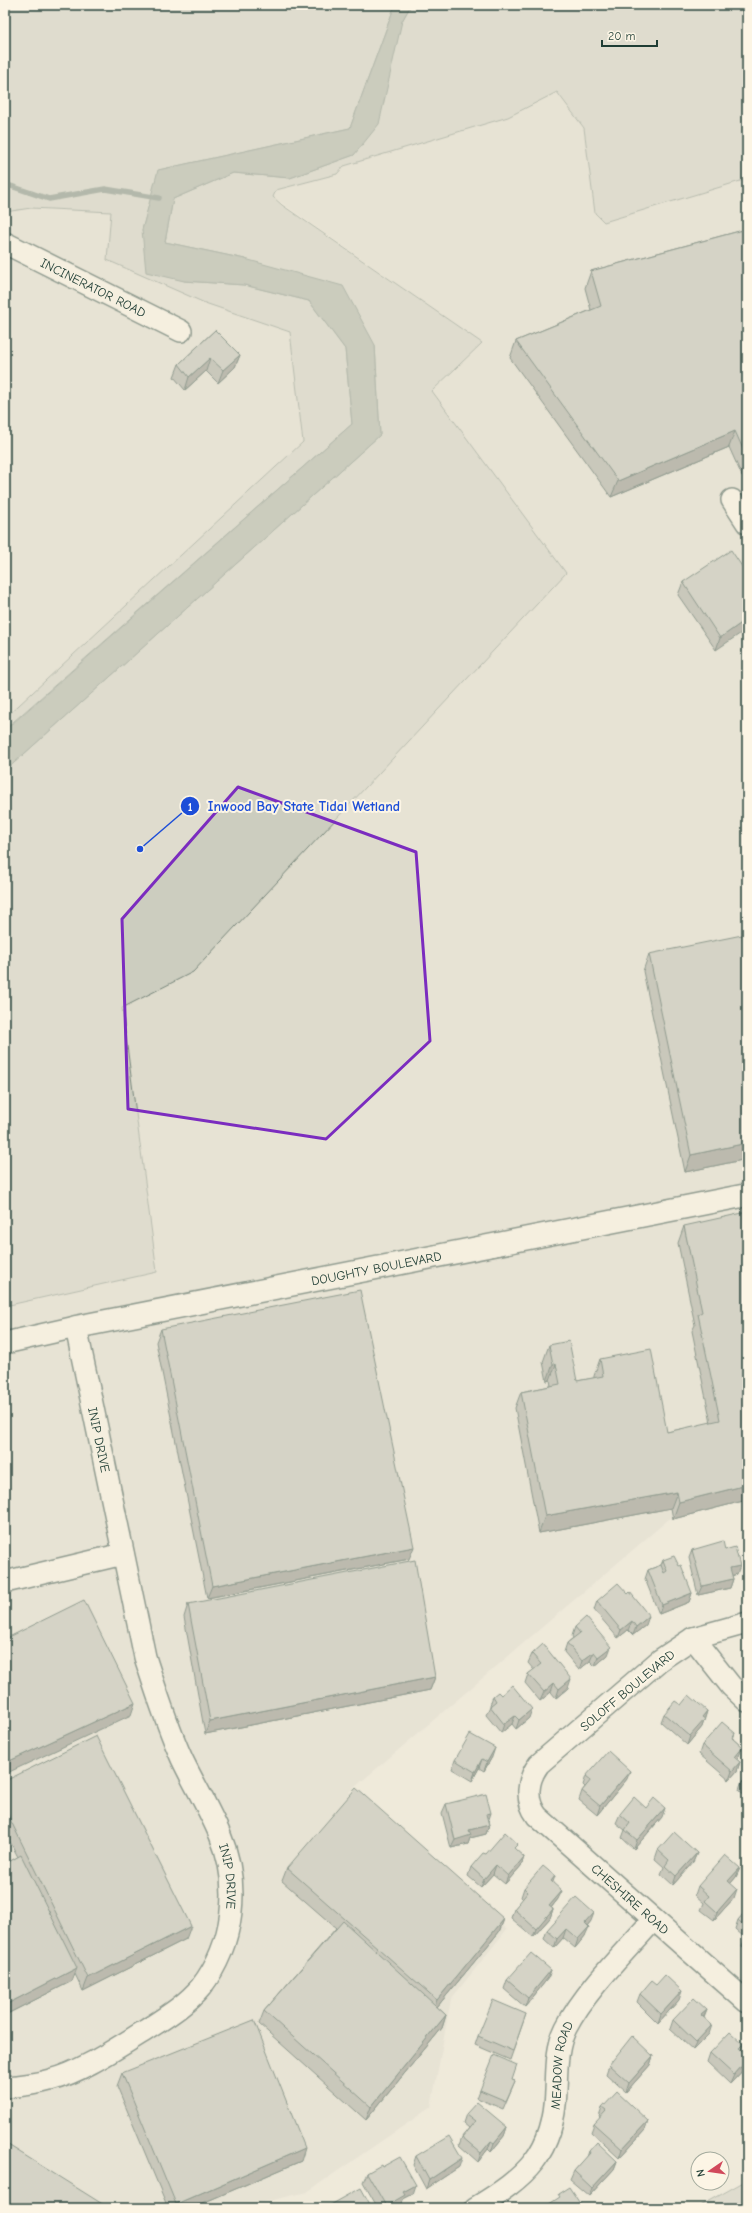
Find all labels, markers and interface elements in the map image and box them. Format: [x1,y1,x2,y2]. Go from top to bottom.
scale bar [602,22,657,48]
text: 20 m [608,29,636,43]
street label: INCINERATOR ROAD [38,255,148,320]
callout: Inwood Bay State Tidal Wetland [180,793,409,819]
text: Inwood Bay State Tidal Wetland [208,798,400,815]
text: 1 [188,800,193,814]
street label: DOUGHTY BOULEVARD [310,1248,443,1289]
street label: INIP DRIVE [85,1406,113,1474]
street label: SOLOFF BOULEVARD [577,1646,678,1734]
street label: INIP DRIVE [216,1842,239,1910]
street label: CHESHIRE ROAD [588,1861,672,1937]
street label: MEADOW ROAD [548,2018,576,2110]
north arrow [690,2151,730,2191]
text: N [694,2168,708,2178]

